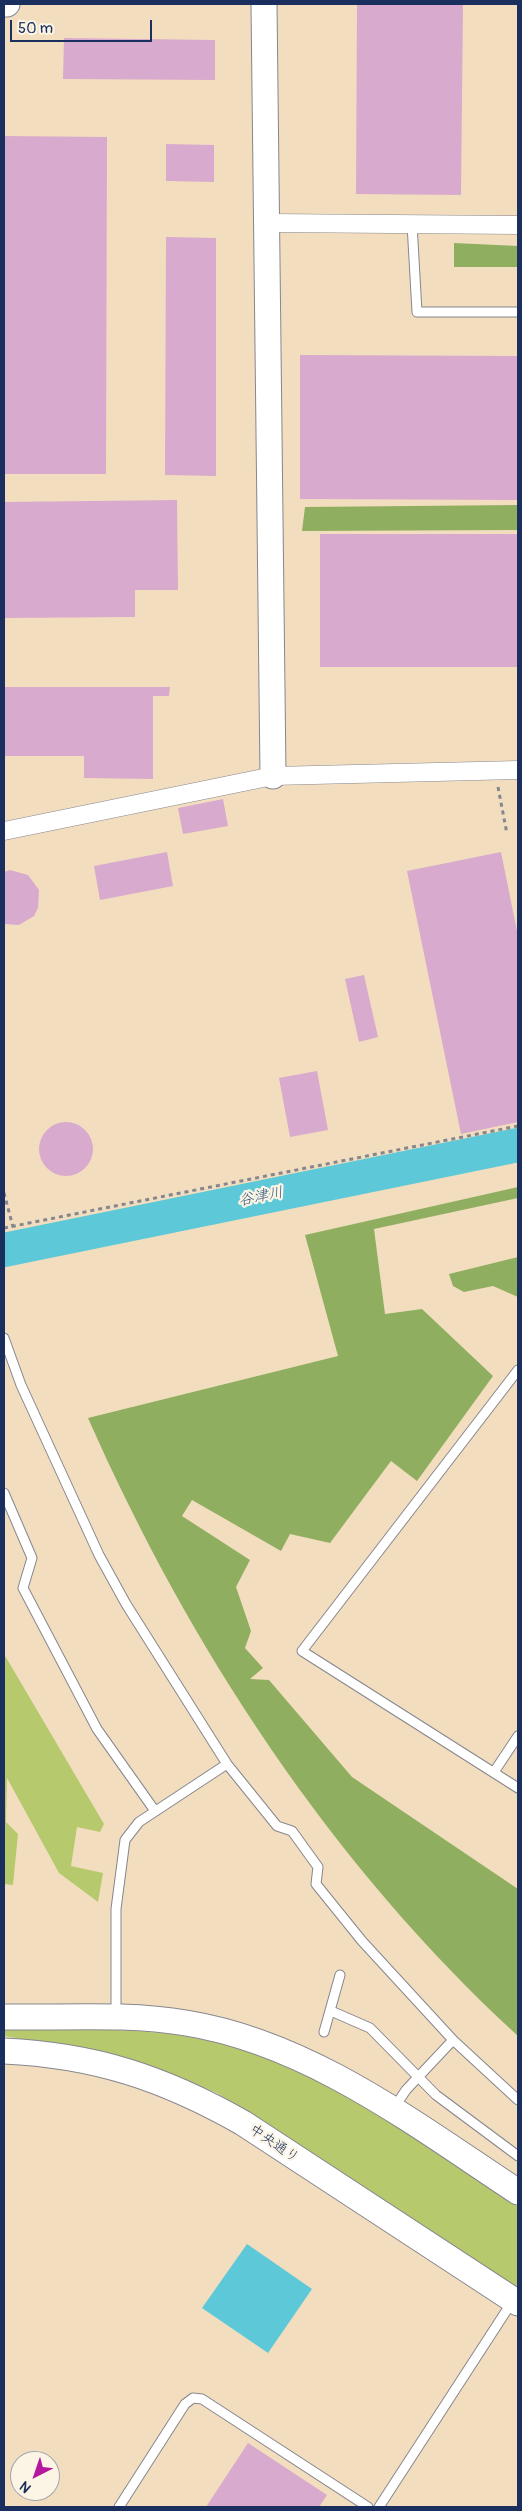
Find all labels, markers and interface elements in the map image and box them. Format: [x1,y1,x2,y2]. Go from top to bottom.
scale bar [12,10,155,42]
text: 50 m [18,19,53,38]
water label: 谷津川 [237,1184,285,1210]
street label: 中央通り [246,2121,302,2167]
north arrow [10,2451,60,2501]
text: N [16,2477,35,2496]

